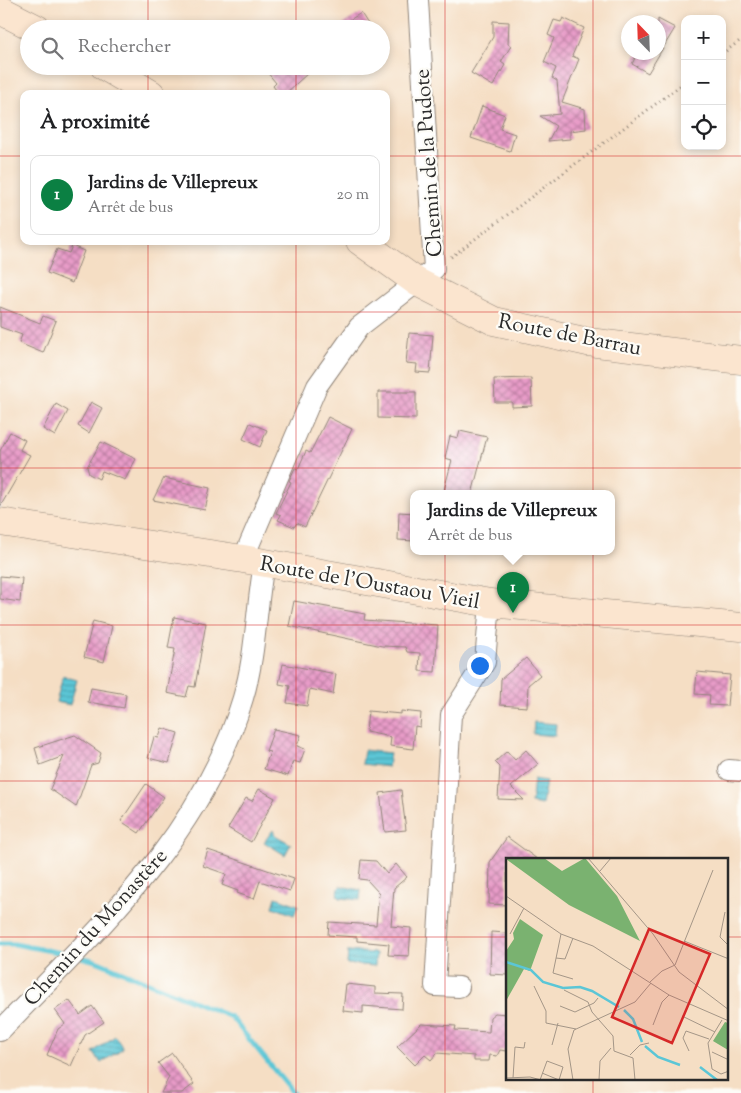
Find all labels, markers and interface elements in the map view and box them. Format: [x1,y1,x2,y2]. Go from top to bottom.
north arrow [621,15,666,60]
map controls [681,15,726,150]
button: + [681,15,726,60]
search box [20,20,390,75]
icon: search [38,34,66,62]
text: Rechercher [78,34,171,61]
button: − [681,60,726,105]
street label: Chemin de la Pudote [408,68,452,258]
button: locate [681,105,726,150]
text: À proximité [40,108,150,138]
text: Jardins de Villepreux [88,170,258,197]
text: 1 [54,184,60,207]
text: 20 m [336,184,369,207]
text: Arrêt de bus [88,197,173,220]
street label: Route de Barrau [495,307,644,365]
popup [410,490,615,555]
text: Jardins de Villepreux [427,498,598,525]
text: Arrêt de bus [427,525,512,548]
street label: Route de l'Oustaou Vieil [257,550,482,618]
pin: 1 [497,572,529,613]
your location [467,653,493,679]
street label: Chemin du Monastère [18,843,175,1014]
inset map [506,858,728,1080]

